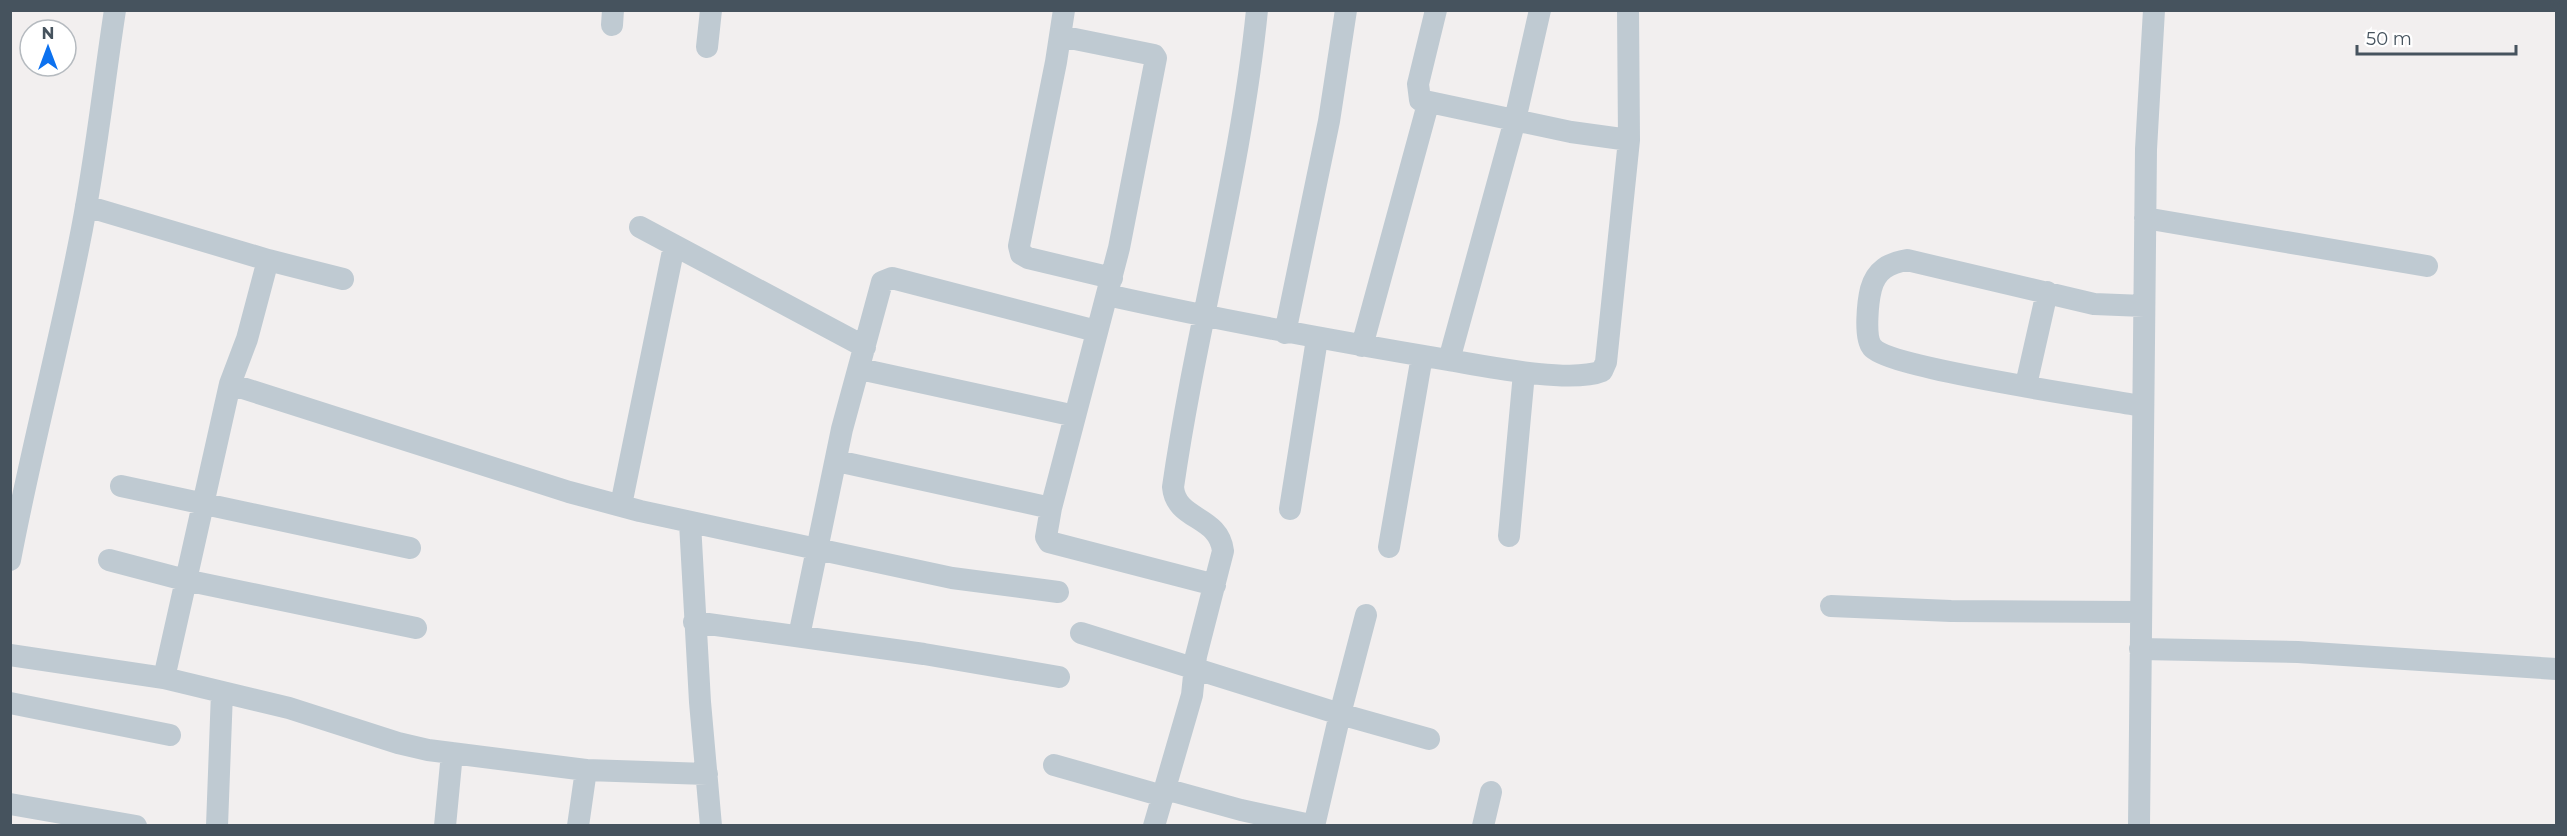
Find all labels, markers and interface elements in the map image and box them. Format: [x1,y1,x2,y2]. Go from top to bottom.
north arrow [18,18,78,78]
scale bar [2357,18,2516,56]
text: N [42,24,54,43]
text: 50 m [2366,28,2412,50]

